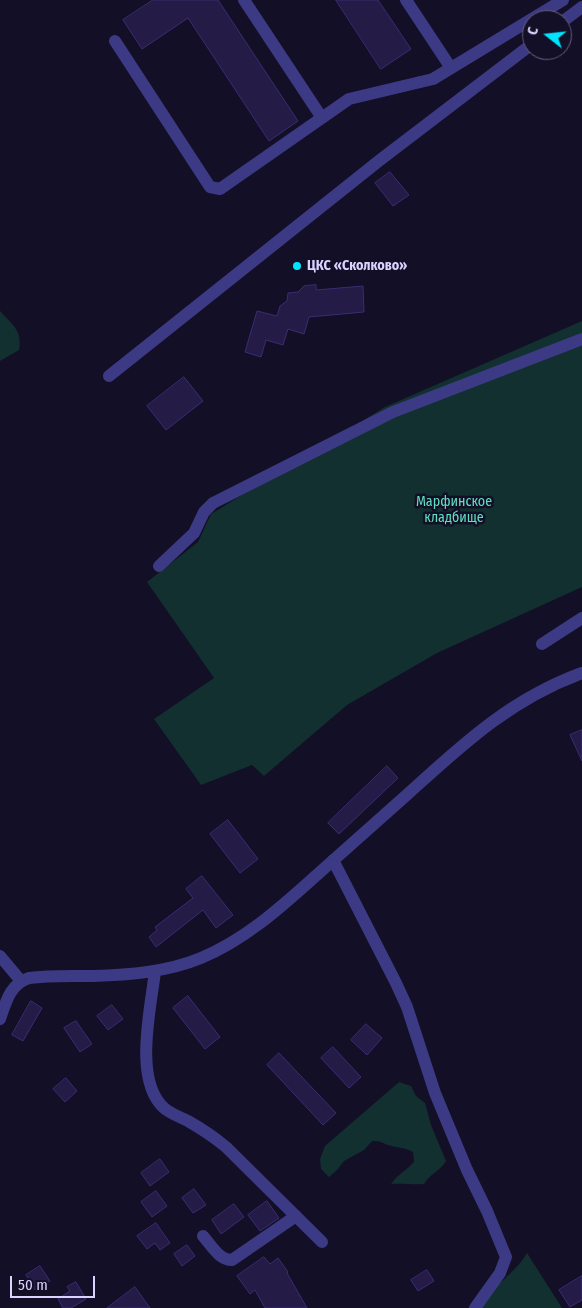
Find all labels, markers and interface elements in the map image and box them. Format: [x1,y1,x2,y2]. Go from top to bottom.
north arrow [522,10,572,60]
text: С [524,25,542,37]
place label: ЦКС «Сколково» [307,258,407,274]
marker: ЦКС «Сколково» [291,260,303,272]
park label: Марфинское кладбище [416,494,492,526]
scale bar [12,1266,98,1298]
text: 50 m [18,1276,48,1294]

